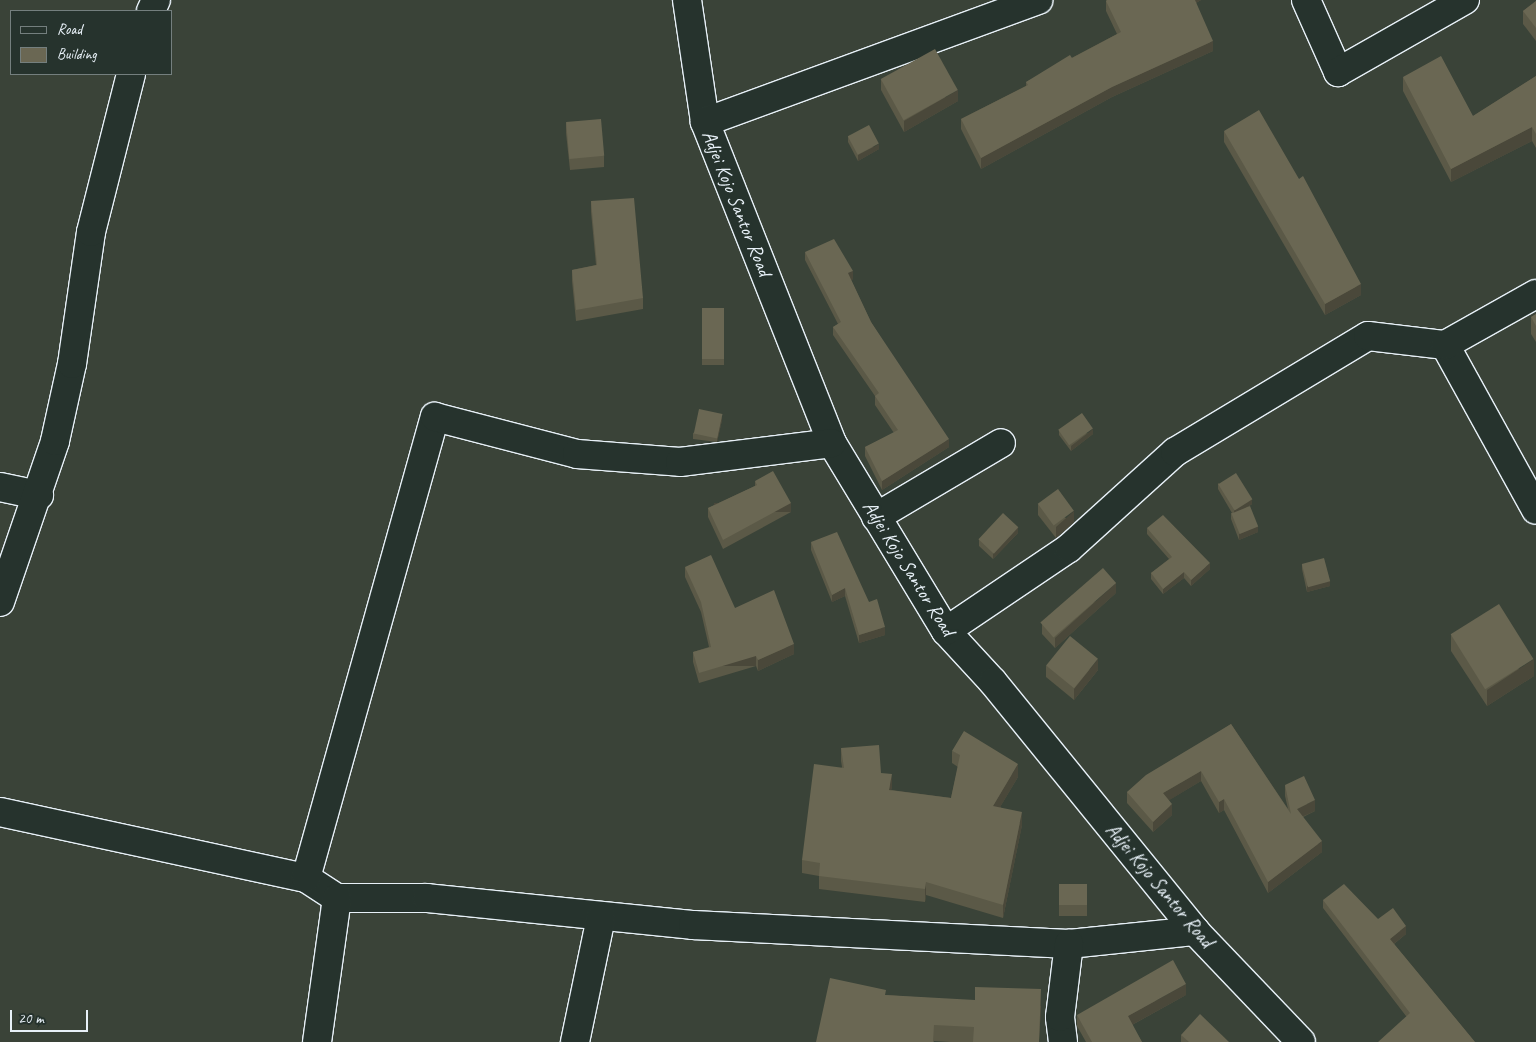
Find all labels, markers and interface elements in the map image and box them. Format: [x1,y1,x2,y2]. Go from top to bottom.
legend [10,10,172,75]
text: Road [57,20,82,39]
text: Building [57,45,96,64]
street label: Adjei Kojo Santor Road [697,126,777,280]
street label: Adjei Kojo Santor Road [858,496,960,640]
street label: Adjei Kojo Santor Road [1101,818,1219,952]
scale bar [12,1000,90,1032]
text: 20 m [18,1009,44,1028]

